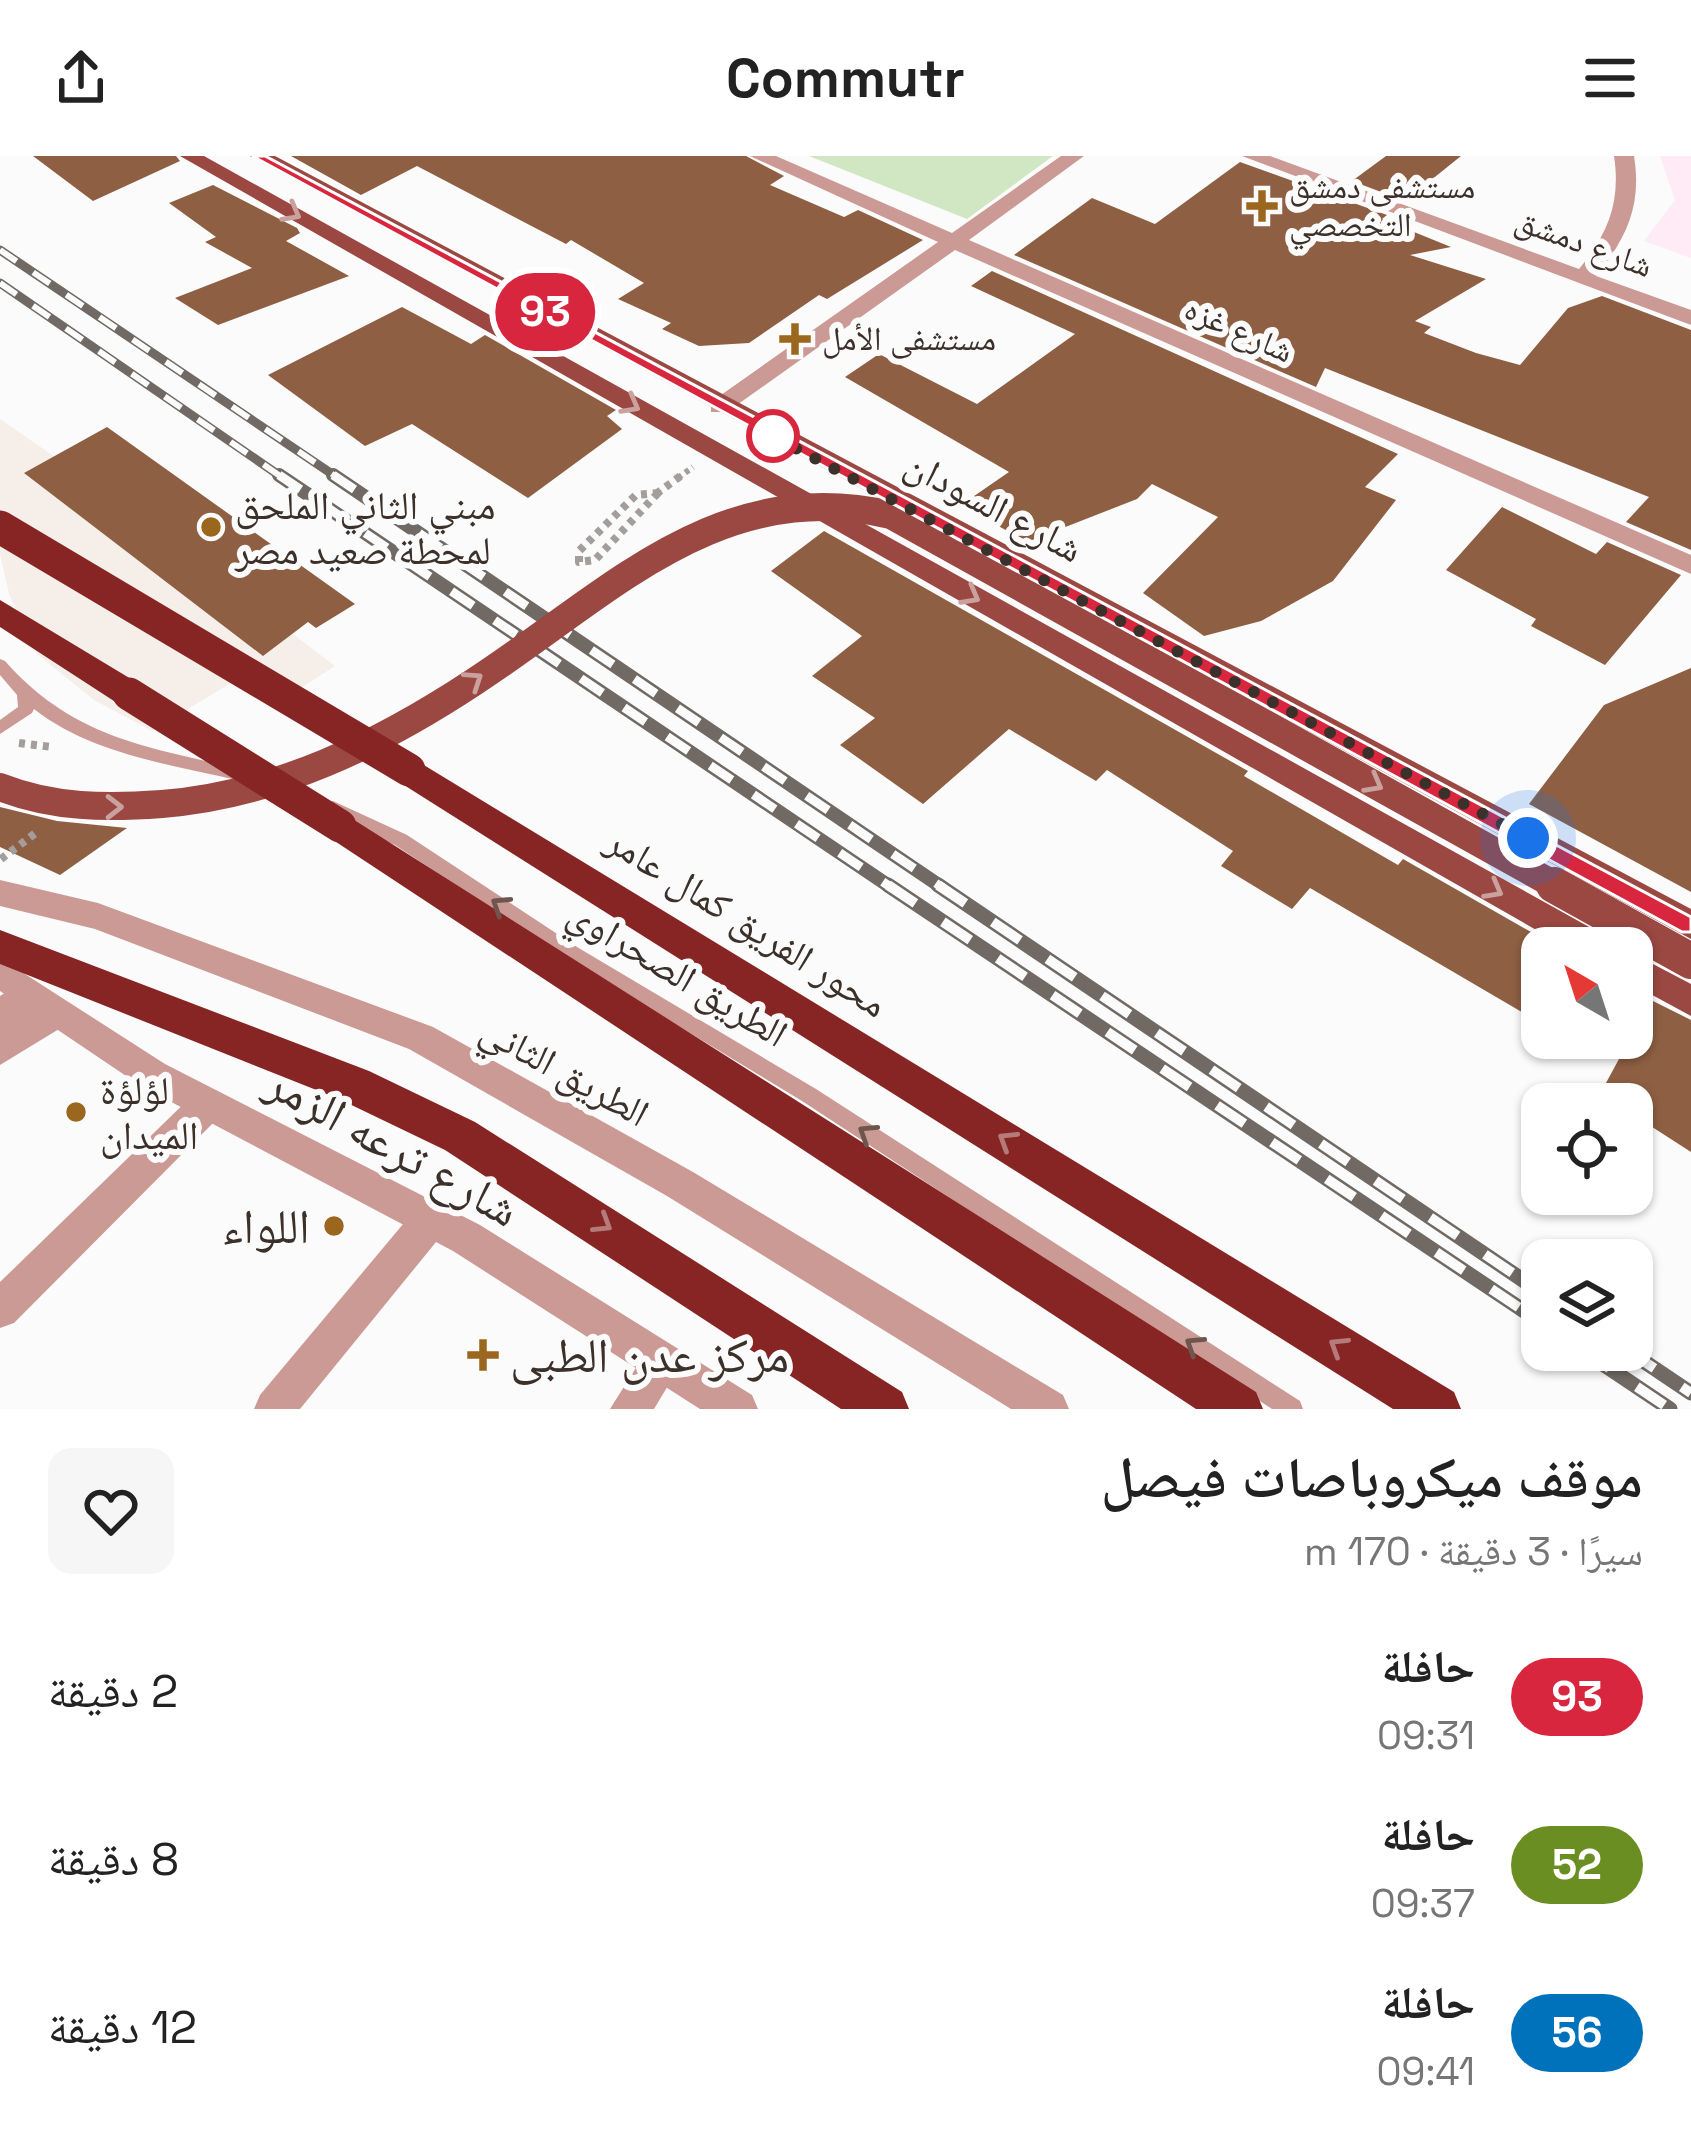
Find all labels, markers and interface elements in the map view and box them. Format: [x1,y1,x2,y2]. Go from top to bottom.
text: Commutr [726,44,965,113]
icon: share [48,45,114,111]
icon: menu [1577,45,1643,111]
place label: مستشفى دمشق التخصصي [1289,166,1475,250]
marker: مستشفى دمشق التخصصي [1246,190,1278,222]
one-way arrow [279,199,300,222]
street label: شارع دمشق [1510,199,1658,287]
line badge: 93 [491,273,599,351]
text: 93 [519,285,571,338]
street label: شارع غزه [1178,287,1300,373]
place label: مستشفى الأمل [822,318,996,360]
marker: مستشفى الأمل [779,323,811,355]
one-way arrow [619,391,640,414]
unlabelled marker [748,411,798,461]
street label: شارع السودان [897,439,1091,573]
place label: مبني الثاني الملحق لمحطة صعيد مصر [234,481,496,575]
marker: مبني الثاني الملحق لمحطة صعيد مصر [198,514,224,540]
one-way arrow [959,582,980,605]
one-way arrow [461,672,483,694]
one-way arrow [1361,769,1382,792]
one-way arrow [106,794,124,820]
your location [1498,808,1558,868]
street label: محور الفريق كمال عامر [596,815,897,1028]
one-way arrow [1482,876,1503,899]
street label: الطريق الصحراوي [556,888,797,1064]
one-way arrow [491,898,513,920]
north arrow [1521,927,1653,1059]
map controls [1521,927,1653,1371]
street label: الطريق الثاني [469,1005,658,1143]
street label: شارع ترعه الزمر [255,1051,530,1241]
place label: لؤلؤة الميدان [100,1066,198,1160]
button: locate [1521,1083,1653,1215]
marker: لؤلؤة الميدان [63,1099,89,1125]
one-way arrow [858,1124,880,1147]
one-way arrow [998,1132,1020,1154]
place label: اللواء [222,1196,310,1257]
one-way arrow [589,1210,611,1232]
marker: اللواء [321,1213,347,1239]
button: layers [1521,1239,1653,1371]
place label: مركز عدن الطبى [510,1325,789,1386]
one-way arrow [1186,1338,1208,1360]
one-way arrow [1329,1338,1351,1361]
marker: مركز عدن الطبى [467,1339,499,1371]
text: موقف ميكروباصات فيصل [1101,1441,1643,1514]
button: heart [48,1448,174,1574]
text: سيرًا · 3 دقيقة · 170 m [1304,1527,1643,1576]
text: حافلة [1382,1638,1475,1695]
text: 2 دقيقة [48,1663,178,1720]
text: 93 [1551,1670,1603,1723]
text: 09:31 [1377,1711,1475,1760]
text: حافلة [1382,1806,1475,1863]
text: 8 دقيقة [48,1831,179,1888]
text: 52 [1552,1838,1602,1891]
text: 09:37 [1371,1879,1475,1928]
text: حافلة [1382,1974,1475,2031]
text: 12 دقيقة [48,1999,197,2056]
text: 56 [1551,2006,1603,2059]
text: 09:41 [1377,2047,1475,2096]

